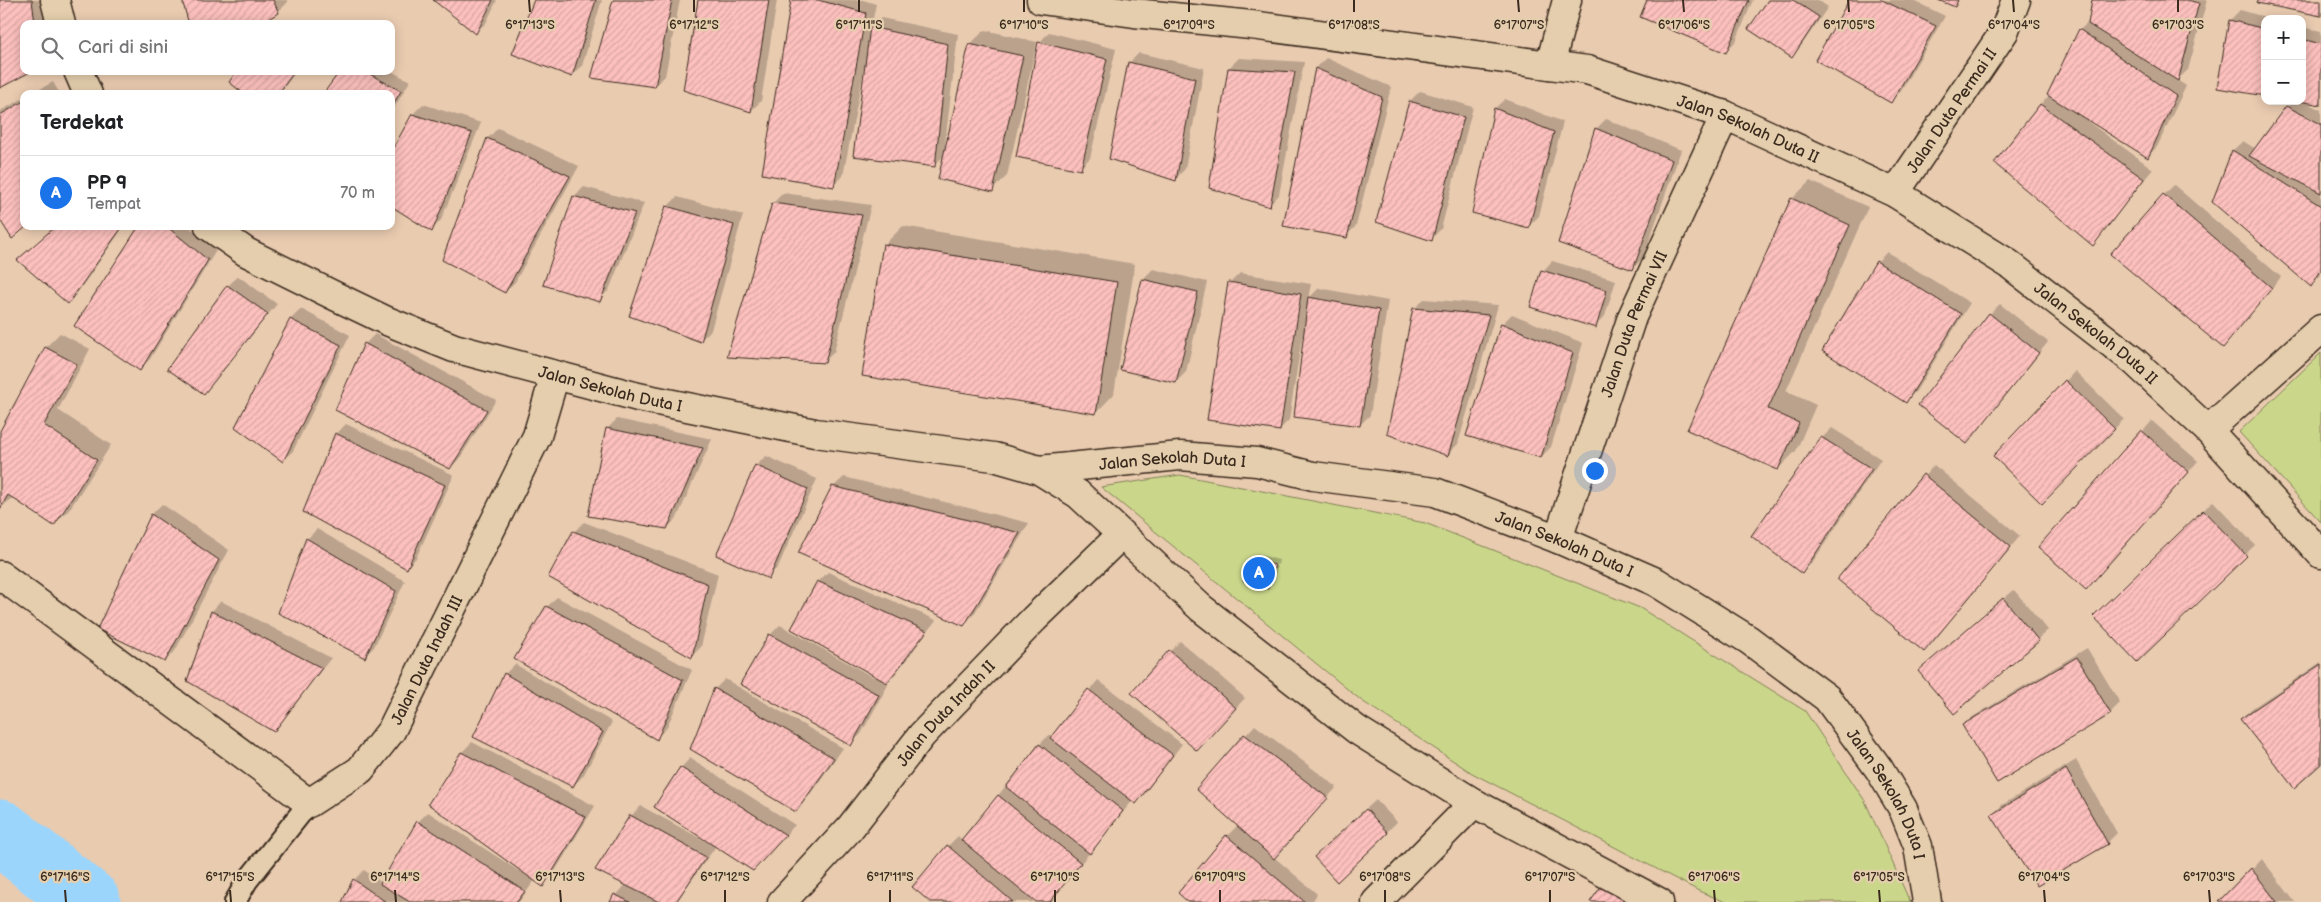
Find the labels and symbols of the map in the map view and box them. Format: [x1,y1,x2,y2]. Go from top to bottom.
text: 6°17'13"S [505,18,555,33]
text: 6°17'12"S [669,18,719,33]
text: 6°17'11"S [836,18,882,33]
text: 6°17'10"S [999,18,1049,33]
text: 6°17'09"S [1163,18,1215,33]
text: 6°17'08"S [1328,18,1380,33]
text: 6°17'07"S [1494,18,1544,33]
text: 6°17'06"S [1658,18,1710,33]
text: 6°17'05"S [1823,18,1875,33]
text: 6°17'04"S [1988,18,2040,33]
text: 6°17'03"S [2152,18,2204,33]
street label: Jalan Duta Permai II [1903,45,2001,177]
street label: Jalan Sekolah Duta II [1674,92,1822,168]
street label: Jalan Duta Permai VII [1598,248,1672,400]
street label: Jalan Sekolah Duta II [2030,279,2161,389]
street label: Jalan Sekolah Duta I [536,363,684,417]
street label: Jalan Sekolah Duta I [1098,448,1247,475]
your location [1582,458,1608,484]
street label: Jalan Sekolah Duta I [1492,508,1636,582]
pin: A [1243,554,1275,592]
street label: Jalan Duta Indah III [388,593,468,728]
street label: Jalan Duta Indah II [893,657,1000,771]
street label: Jalan Sekolah Duta I [1842,726,1928,861]
text: 6°17'16"S [40,870,90,885]
text: 6°17'15"S [205,870,255,885]
text: 6°17'14"S [370,870,420,885]
text: 6°17'13"S [535,870,585,885]
text: 6°17'12"S [700,870,750,885]
text: 6°17'11"S [867,870,913,885]
text: 6°17'10"S [1030,870,1080,885]
text: 6°17'09"S [1194,870,1246,885]
text: 6°17'08"S [1359,870,1411,885]
text: 6°17'07"S [1525,870,1575,885]
text: 6°17'06"S [1688,870,1740,885]
text: 6°17'05"S [1853,870,1905,885]
text: 6°17'04"S [2018,870,2070,885]
text: 6°17'03"S [2183,870,2235,885]

